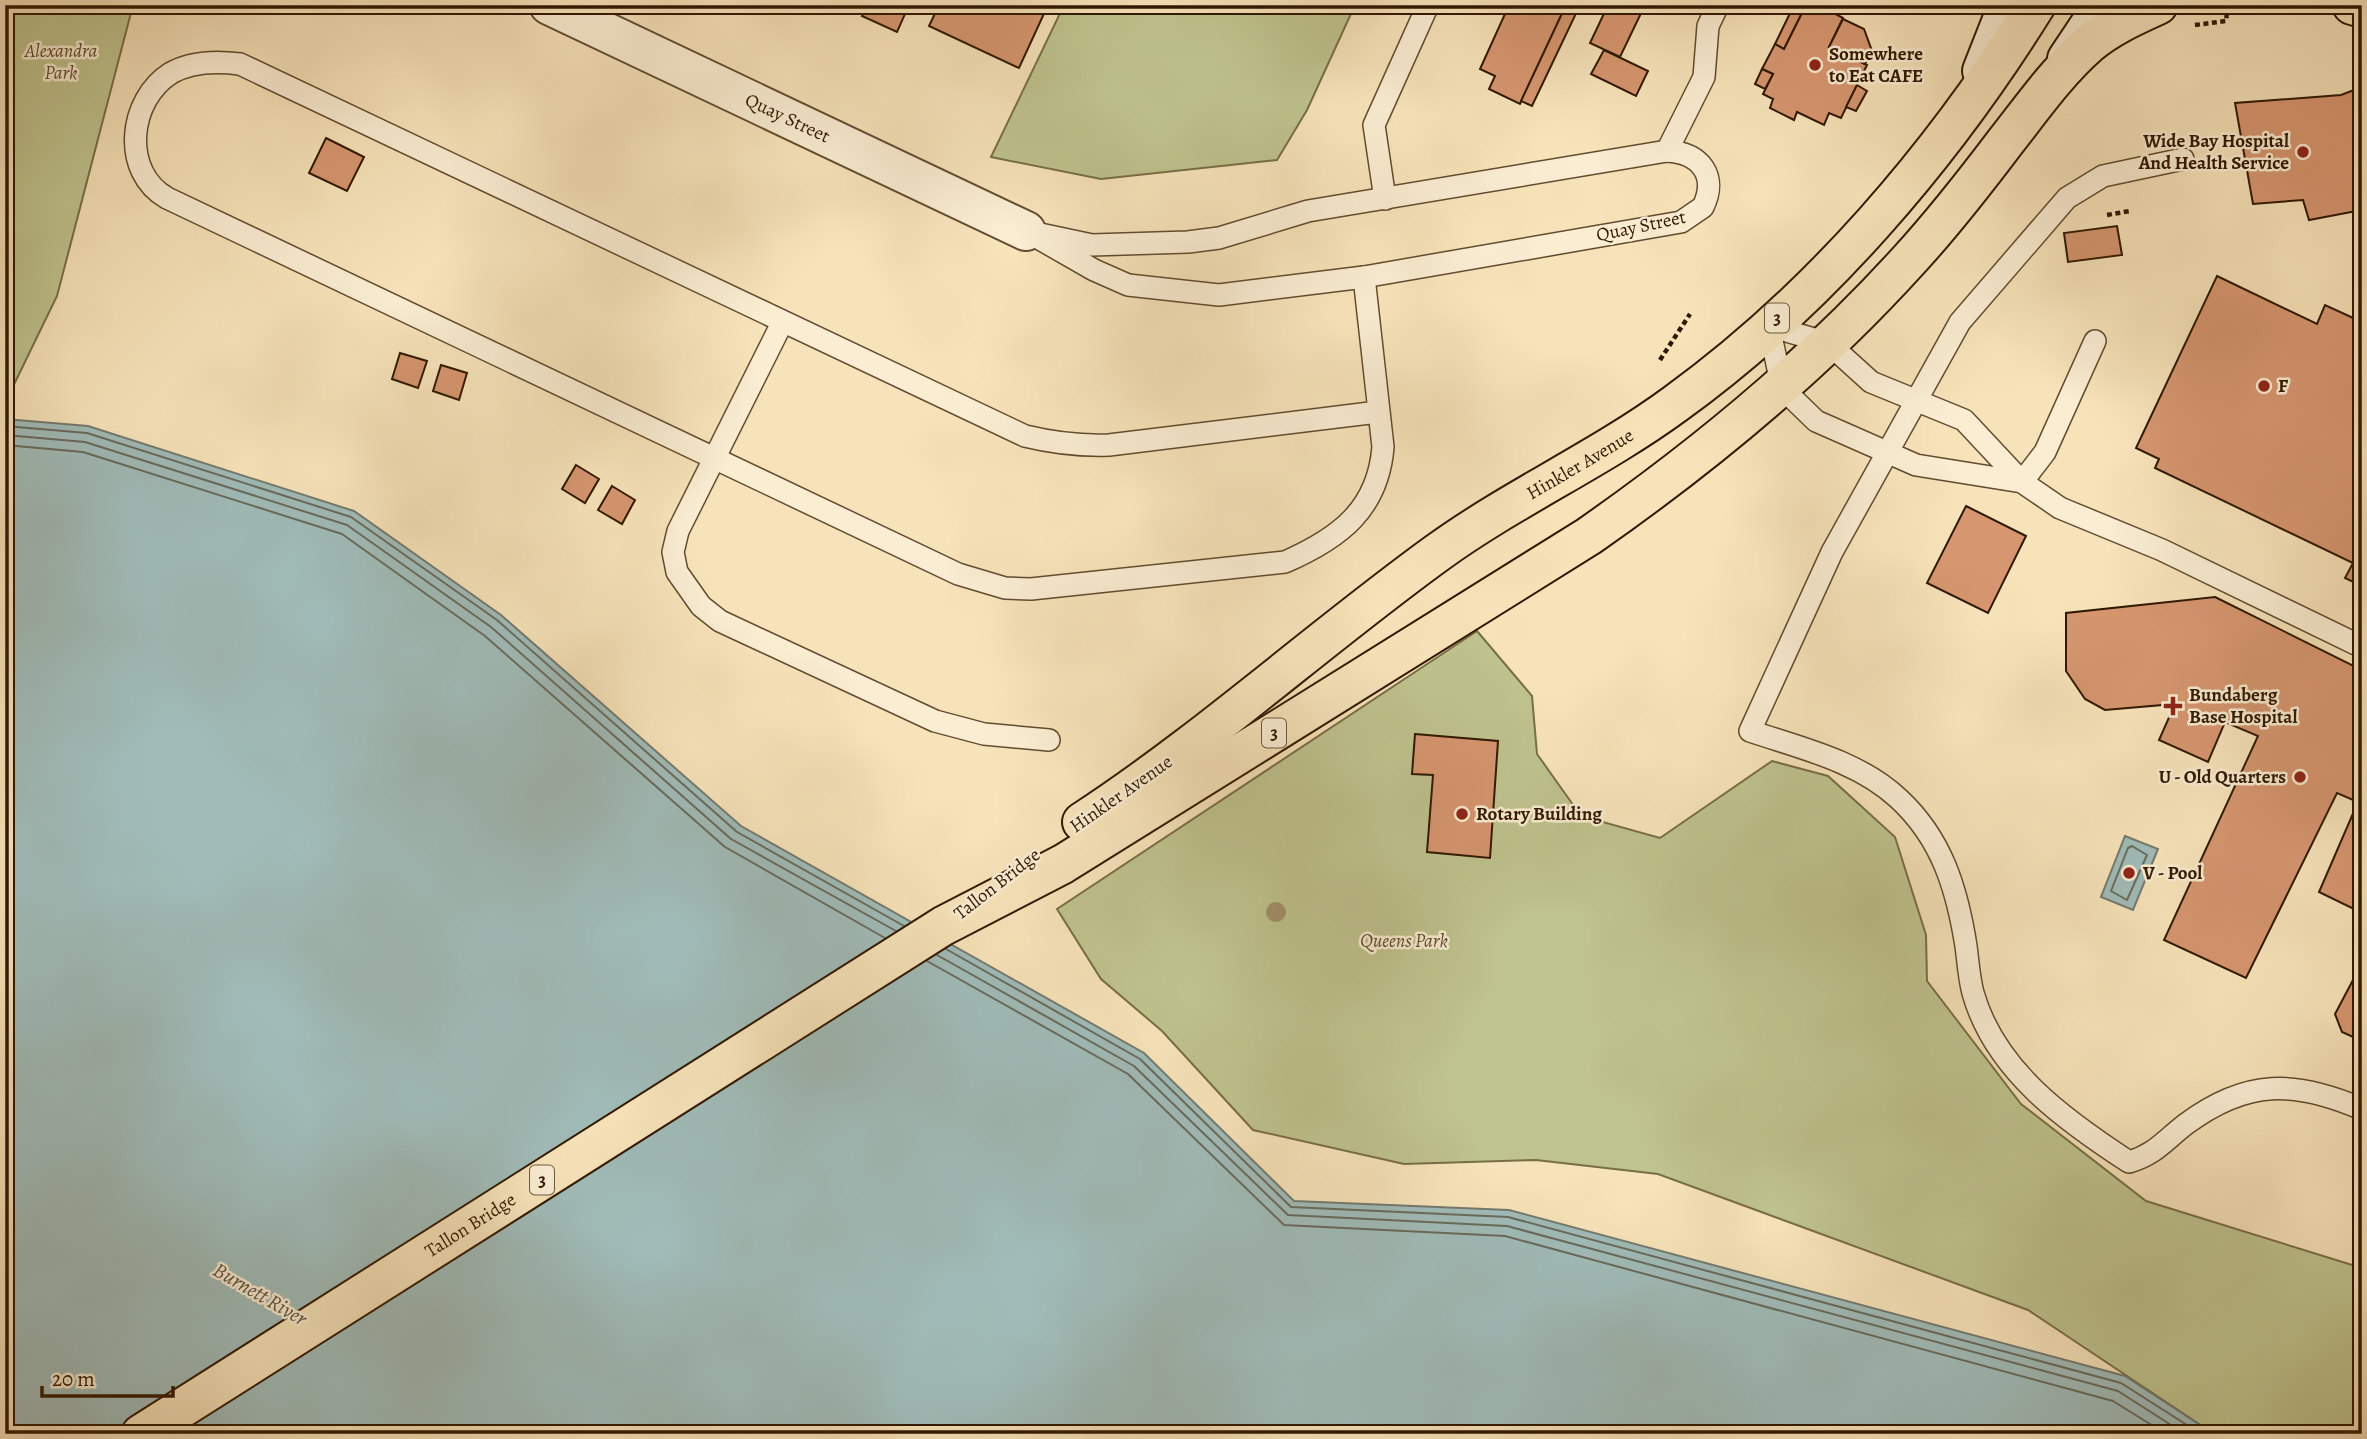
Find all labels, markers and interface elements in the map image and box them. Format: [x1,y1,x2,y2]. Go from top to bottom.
park label: Alexandra Park [24,38,97,86]
place label: Somewhere to Eat CAFE [1829,41,1923,89]
marker: Somewhere to Eat CAFE [1807,57,1823,73]
street label: Quay Street [741,87,834,149]
place label: Wide Bay Hospital And Health Service [2138,128,2289,176]
marker: Wide Bay Hospital And Health Service [2295,144,2311,160]
street label: Quay Street [1594,204,1688,248]
road number: 3 [1765,304,1789,332]
place label: F [2278,373,2289,399]
marker: F [2256,378,2272,394]
street label: Hinkler Avenue [1522,422,1639,506]
place label: Bundaberg Base Hospital [2189,682,2298,730]
marker: Bundaberg Base Hospital [2163,696,2183,716]
road number: 3 [1262,718,1286,748]
street label: Hinkler Avenue [1064,749,1178,839]
place label: U - Old Quarters [2159,764,2286,790]
marker: U - Old Quarters [2292,769,2308,785]
place label: Rotary Building [1476,801,1602,827]
marker: Rotary Building [1454,806,1470,822]
street label: Tallon Bridge [948,842,1046,926]
place label: V - Pool [2142,860,2202,886]
marker: V - Pool [2121,865,2137,881]
park label: Queens Park [1360,928,1448,954]
road number: 3 [530,1166,554,1195]
street label: Tallon Bridge [420,1187,521,1264]
water label: Burnett River [208,1256,313,1332]
scale bar [42,1355,173,1399]
text: 20 m [52,1365,95,1393]

